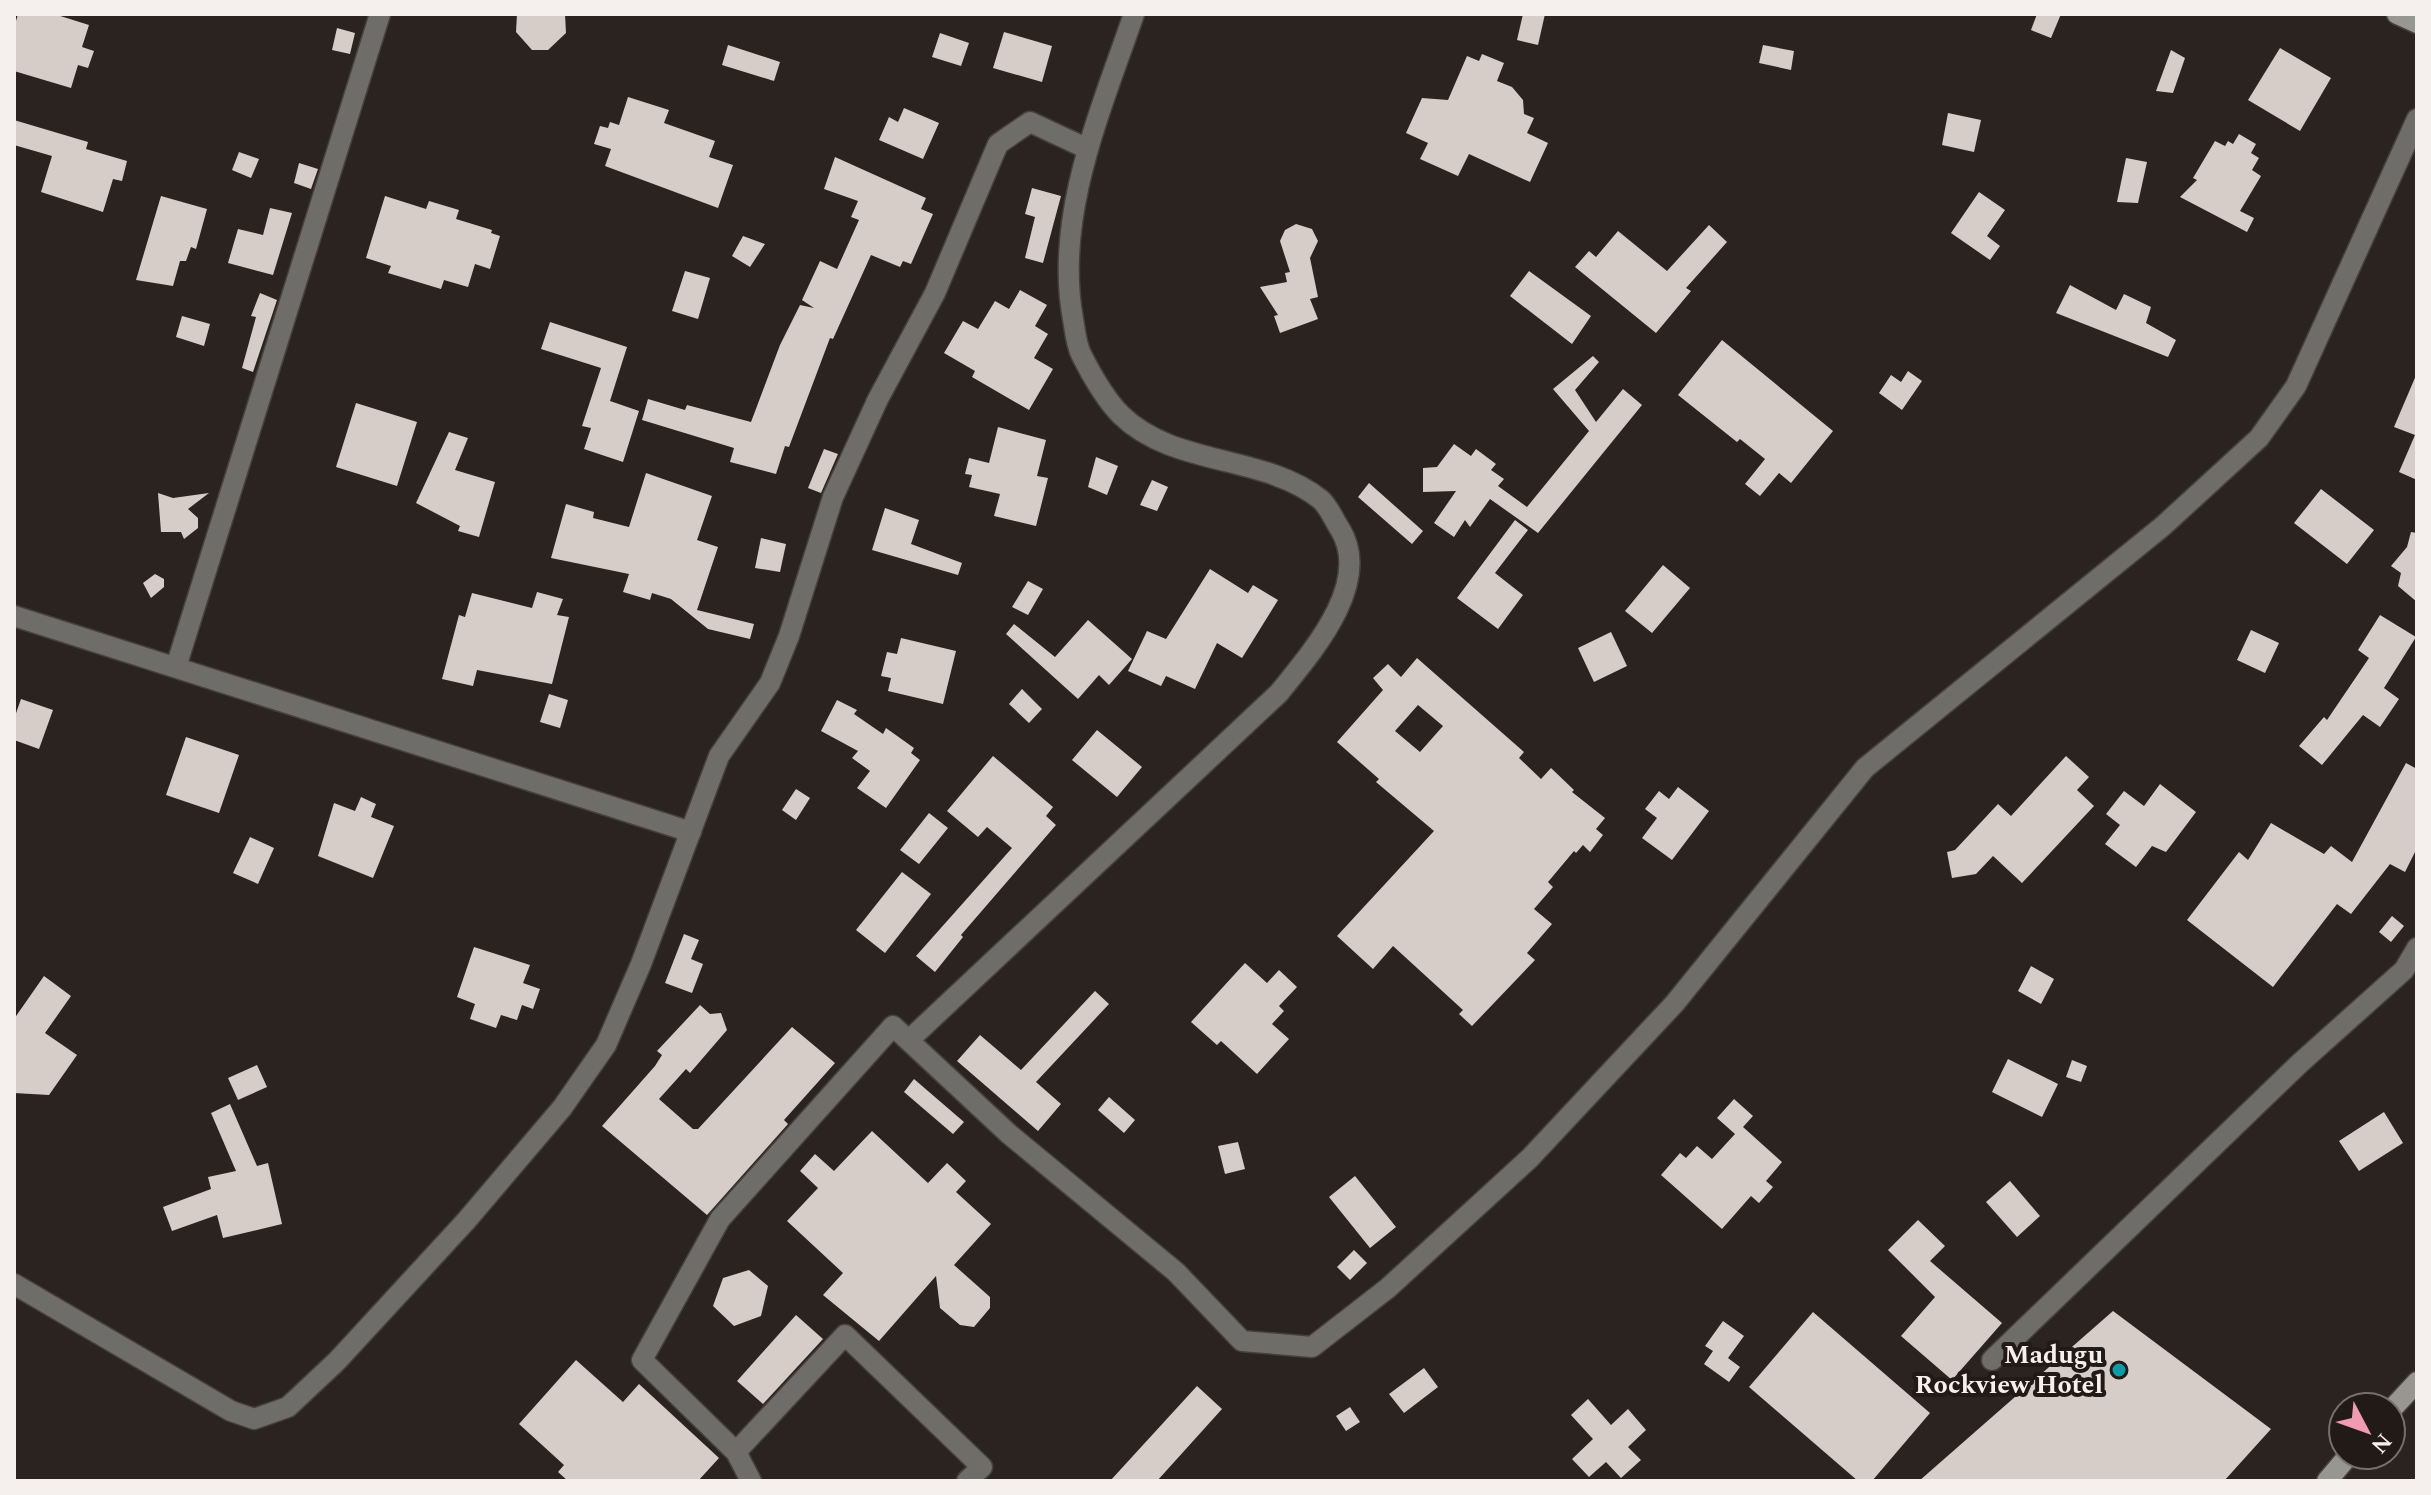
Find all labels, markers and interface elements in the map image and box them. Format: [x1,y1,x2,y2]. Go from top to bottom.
place label: Madugu Rockview Hotel [1915,1335,2103,1405]
marker: Madugu Rockview Hotel [2110,1361,2128,1379]
north arrow [2327,1391,2407,1471]
text: N [2363,1426,2399,1461]

